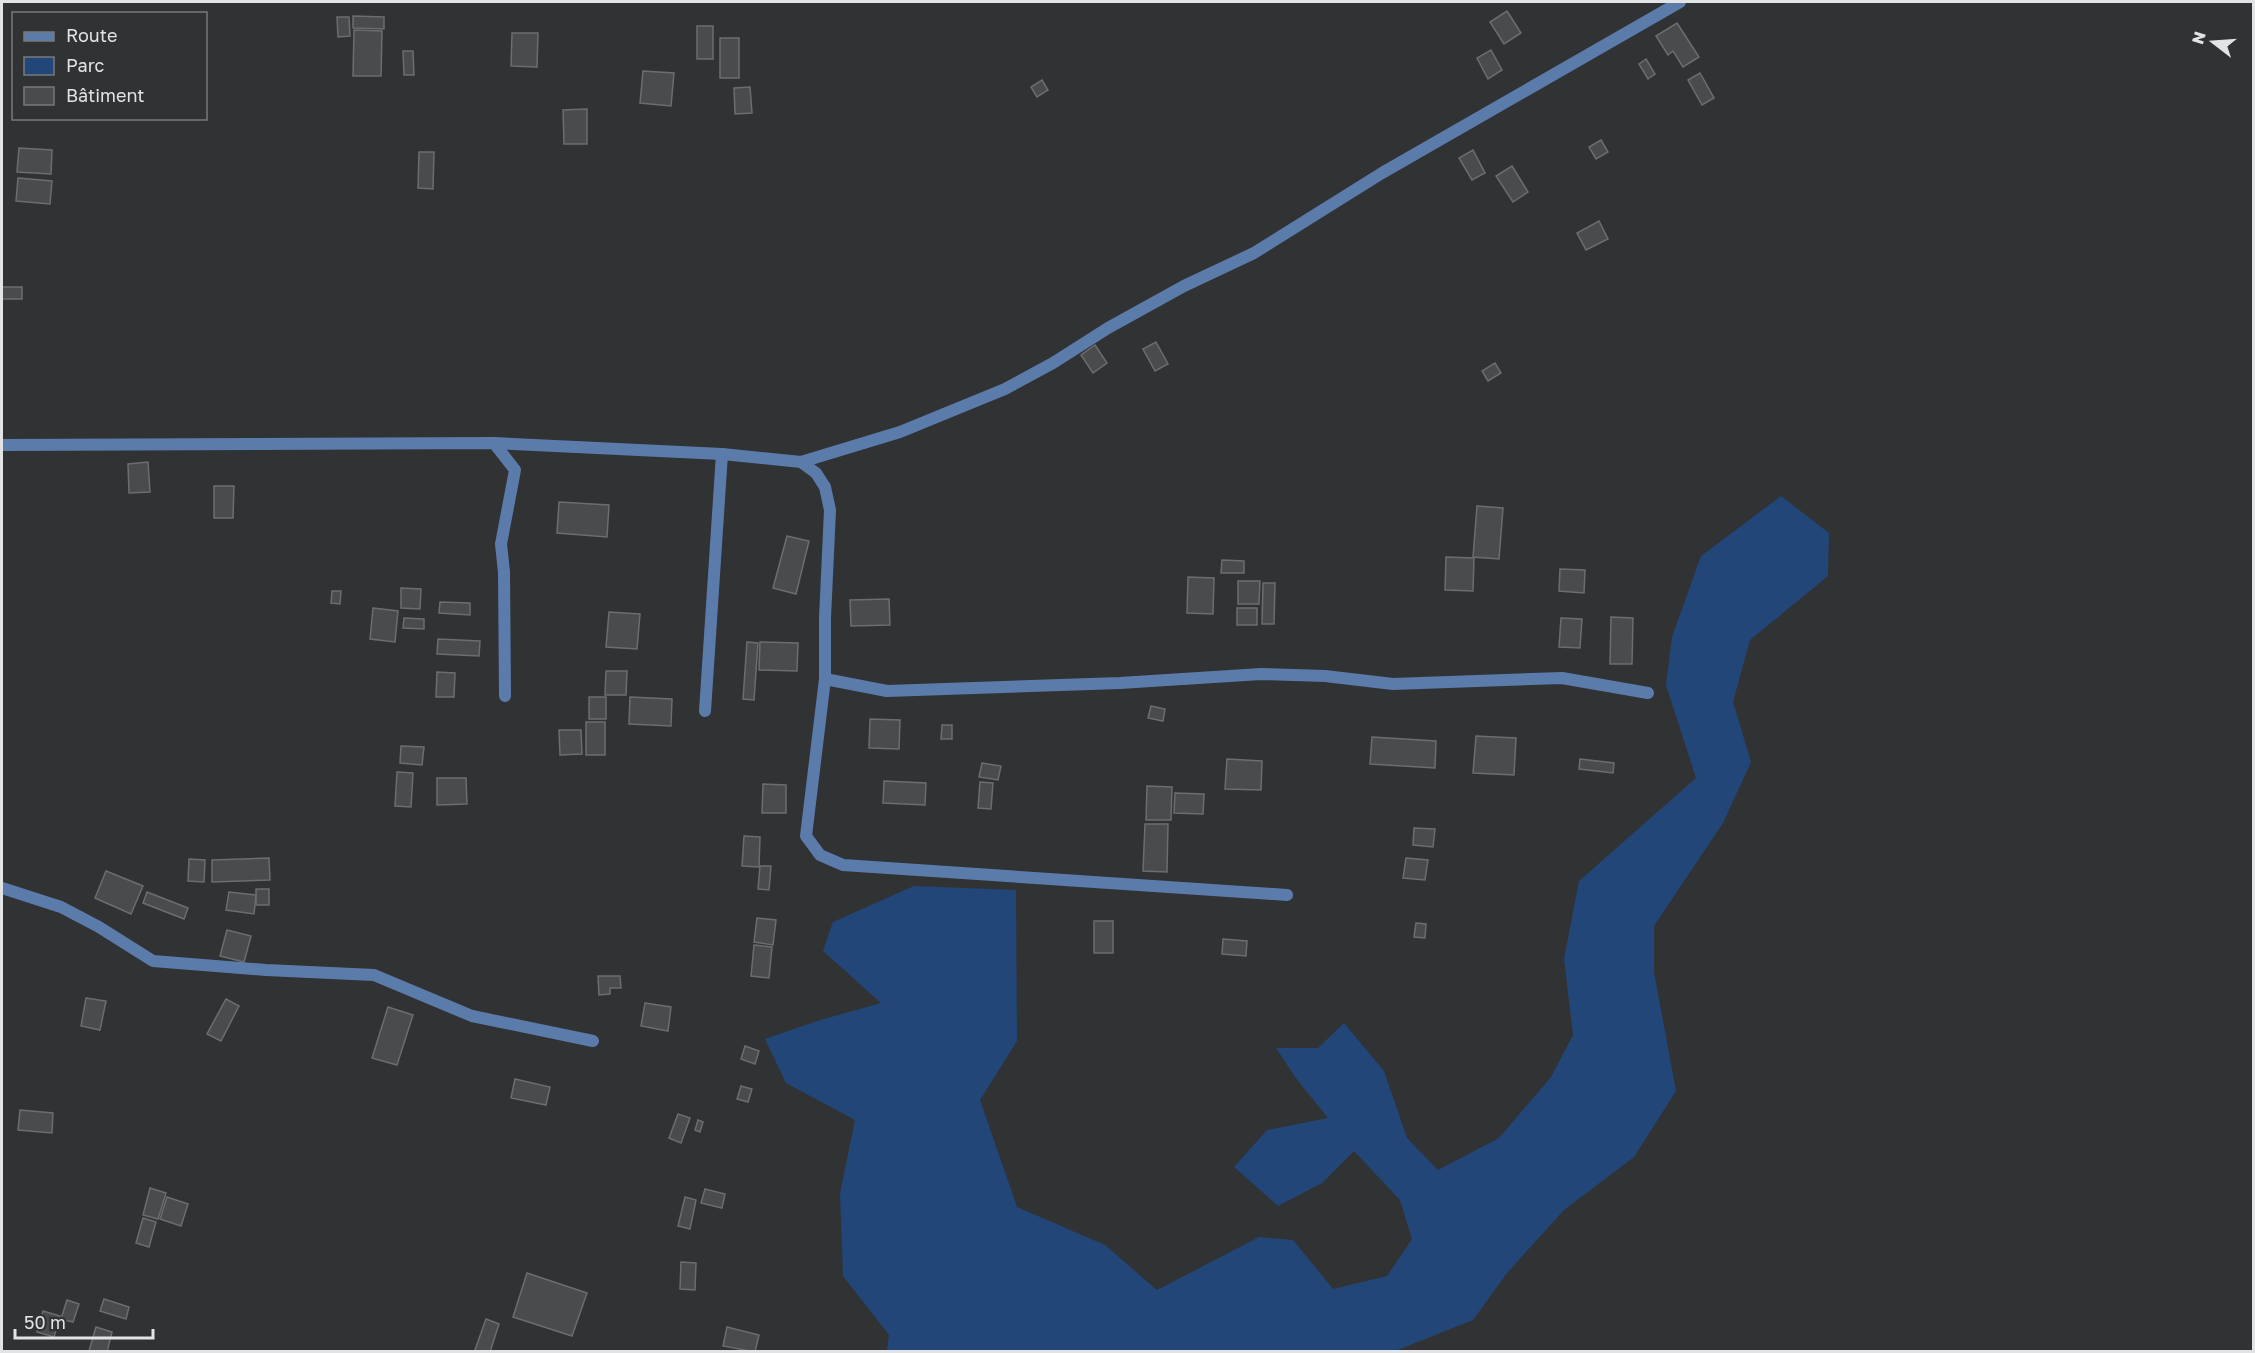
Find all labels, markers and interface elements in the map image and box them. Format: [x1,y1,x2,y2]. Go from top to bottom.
legend [12,12,207,120]
north arrow [2183,12,2243,72]
text: Route [66,24,117,46]
text: N [2187,29,2210,46]
text: Parc [66,54,105,76]
text: Bâtiment [66,84,145,106]
scale bar [15,1302,153,1340]
text: 50 m [24,1311,66,1333]

